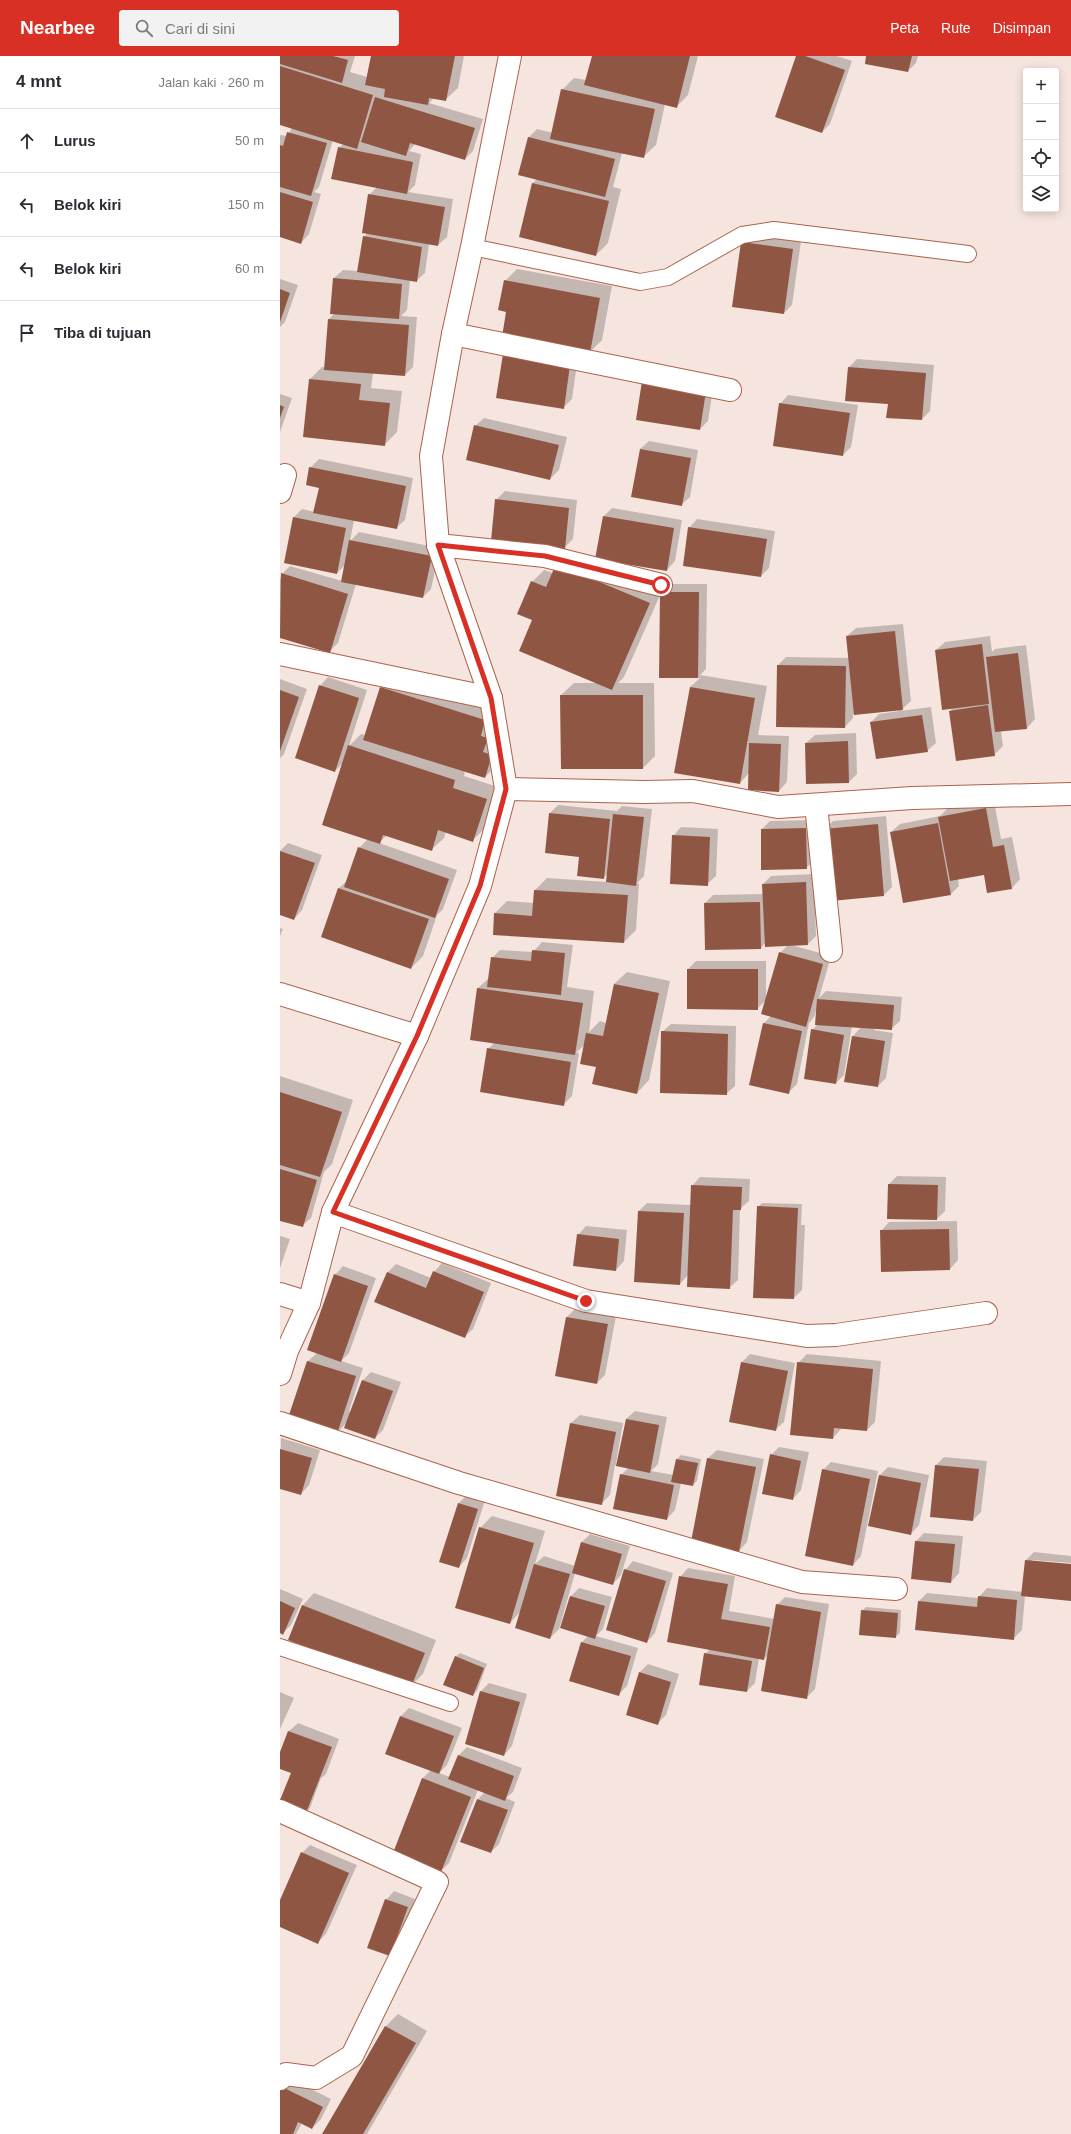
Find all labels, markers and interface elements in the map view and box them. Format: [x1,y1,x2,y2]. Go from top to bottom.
search box [119,10,399,46]
text: Nearbee [20,17,95,38]
icon: search [133,17,155,39]
text: Cari di sini [165,20,235,37]
text: Peta [890,20,919,36]
text: Rute [941,20,971,36]
text: Disimpan [993,20,1051,36]
map controls [1023,68,1059,212]
button: + [1023,68,1059,104]
text: 4 mnt [16,72,61,91]
text: Jalan kaki · 260 m [159,75,264,90]
button: − [1023,104,1059,140]
icon: ahead [16,130,38,152]
text: Lurus [54,132,96,149]
text: 50 m [235,133,264,148]
button: locate [1023,140,1059,176]
button: layers [1023,176,1059,212]
icon: left [16,194,38,216]
text: Belok kiri [54,196,122,213]
text: 150 m [228,197,264,212]
icon: left [16,258,38,280]
text: Belok kiri [54,260,122,277]
text: 60 m [235,261,264,276]
icon: arrive [16,322,38,344]
text: Tiba di tujuan [54,324,151,341]
route start [652,576,670,594]
route end [577,1292,595,1310]

